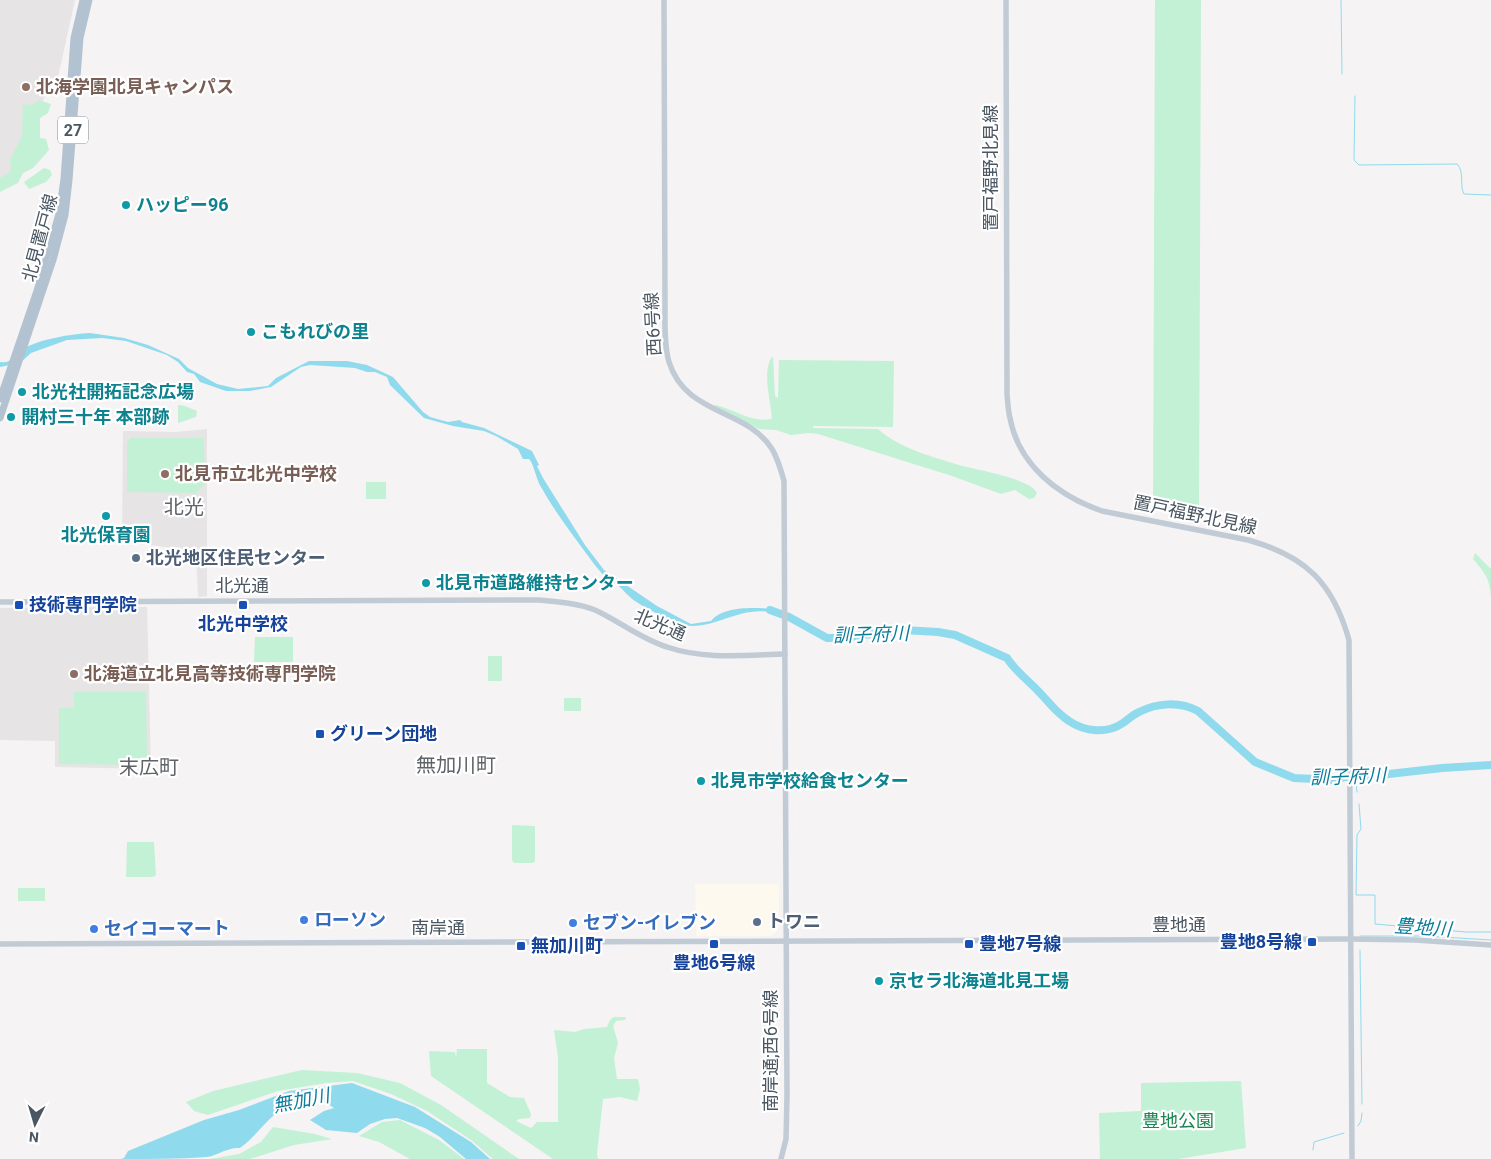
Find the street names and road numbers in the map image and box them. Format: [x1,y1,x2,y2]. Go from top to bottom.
street label: 置戸福野北見線 [980,105,1001,231]
road number: 27 [58,116,88,144]
street label: 北見置戸線 [18,192,61,284]
street label: 西6号線 [640,291,665,357]
street label: 置戸福野北見線 [1131,491,1259,538]
street label: 北光通 [215,575,269,596]
street label: 北光通 [631,604,689,645]
street label: 豊地通 [1152,914,1206,935]
street label: 南岸通 [411,917,465,938]
street label: 南岸通;西6号線 [760,990,781,1112]

